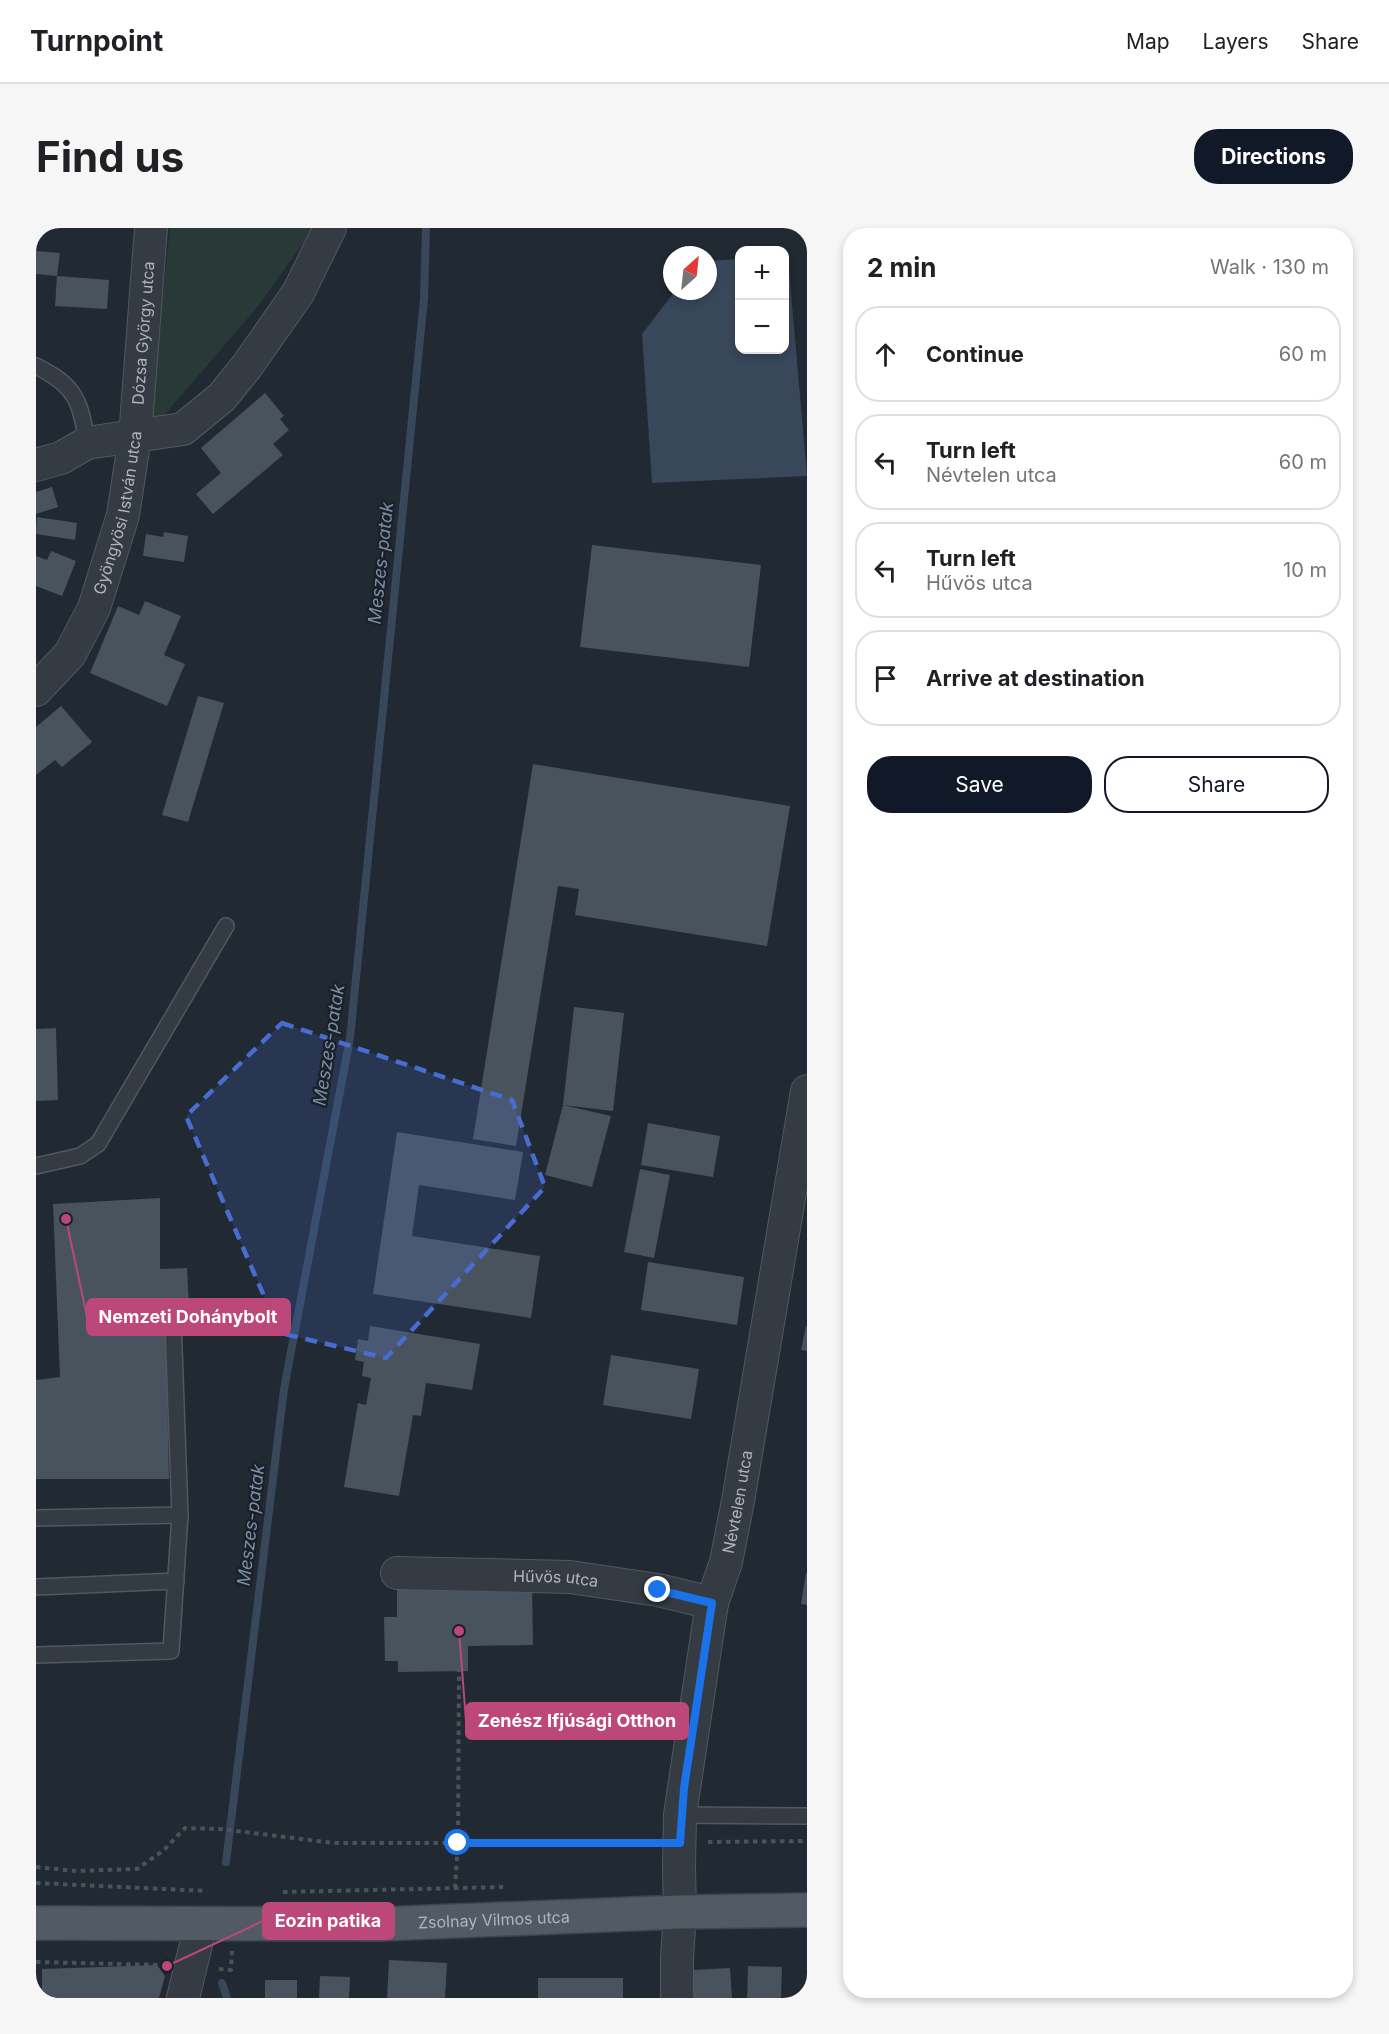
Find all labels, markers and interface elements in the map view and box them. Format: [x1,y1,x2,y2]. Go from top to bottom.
text: Turnpoint [30,24,163,58]
text: Map [1126,29,1170,54]
text: Layers [1203,29,1269,54]
text: Share [1302,29,1359,54]
button: Directions [1194,129,1353,184]
text: Find us [36,131,184,182]
north arrow [663,246,717,300]
map controls [735,246,789,354]
button: + [735,246,789,300]
text: 2 min [867,252,937,283]
text: Walk · 130 m [1210,255,1329,279]
street label: Dózsa György utca [127,261,158,406]
button: − [735,300,789,354]
icon: ahead [869,338,902,371]
text: Continue [926,341,1024,367]
text: 60 m [1279,342,1327,366]
street label: Gyöngyösi István utca [89,430,145,597]
text: Turn left [926,437,1016,463]
icon: left [869,446,902,479]
text: 60 m [1279,450,1327,474]
text: Névtelen utca [926,463,1057,487]
water label: Meszes-patak [364,500,397,625]
text: Turn left [926,545,1016,571]
icon: left [869,554,902,587]
text: 10 m [1283,558,1327,582]
text: Hűvös utca [926,571,1033,595]
icon: arrive [869,662,902,695]
text: Arrive at destination [926,665,1145,691]
button: Save [867,756,1092,813]
button: Share [1104,756,1329,813]
water label: Meszes-patak [309,982,349,1107]
callout: Nemzeti Dohánybolt [87,1299,290,1335]
text: Nemzeti Dohánybolt [99,1306,278,1327]
street label: Névtelen utca [718,1449,756,1555]
water label: Meszes-patak [233,1462,269,1587]
street label: Hűvös utca [513,1566,600,1591]
route end [644,1576,670,1602]
callout: Zenész Ifjúsági Otthon [466,1703,688,1739]
text: Zenész Ifjúsági Otthon [478,1710,676,1731]
route start [444,1829,470,1855]
callout: Eozin patika [263,1903,394,1939]
street label: Zsolnay Vilmos utca [418,1906,570,1933]
text: Eozin patika [275,1910,381,1931]

